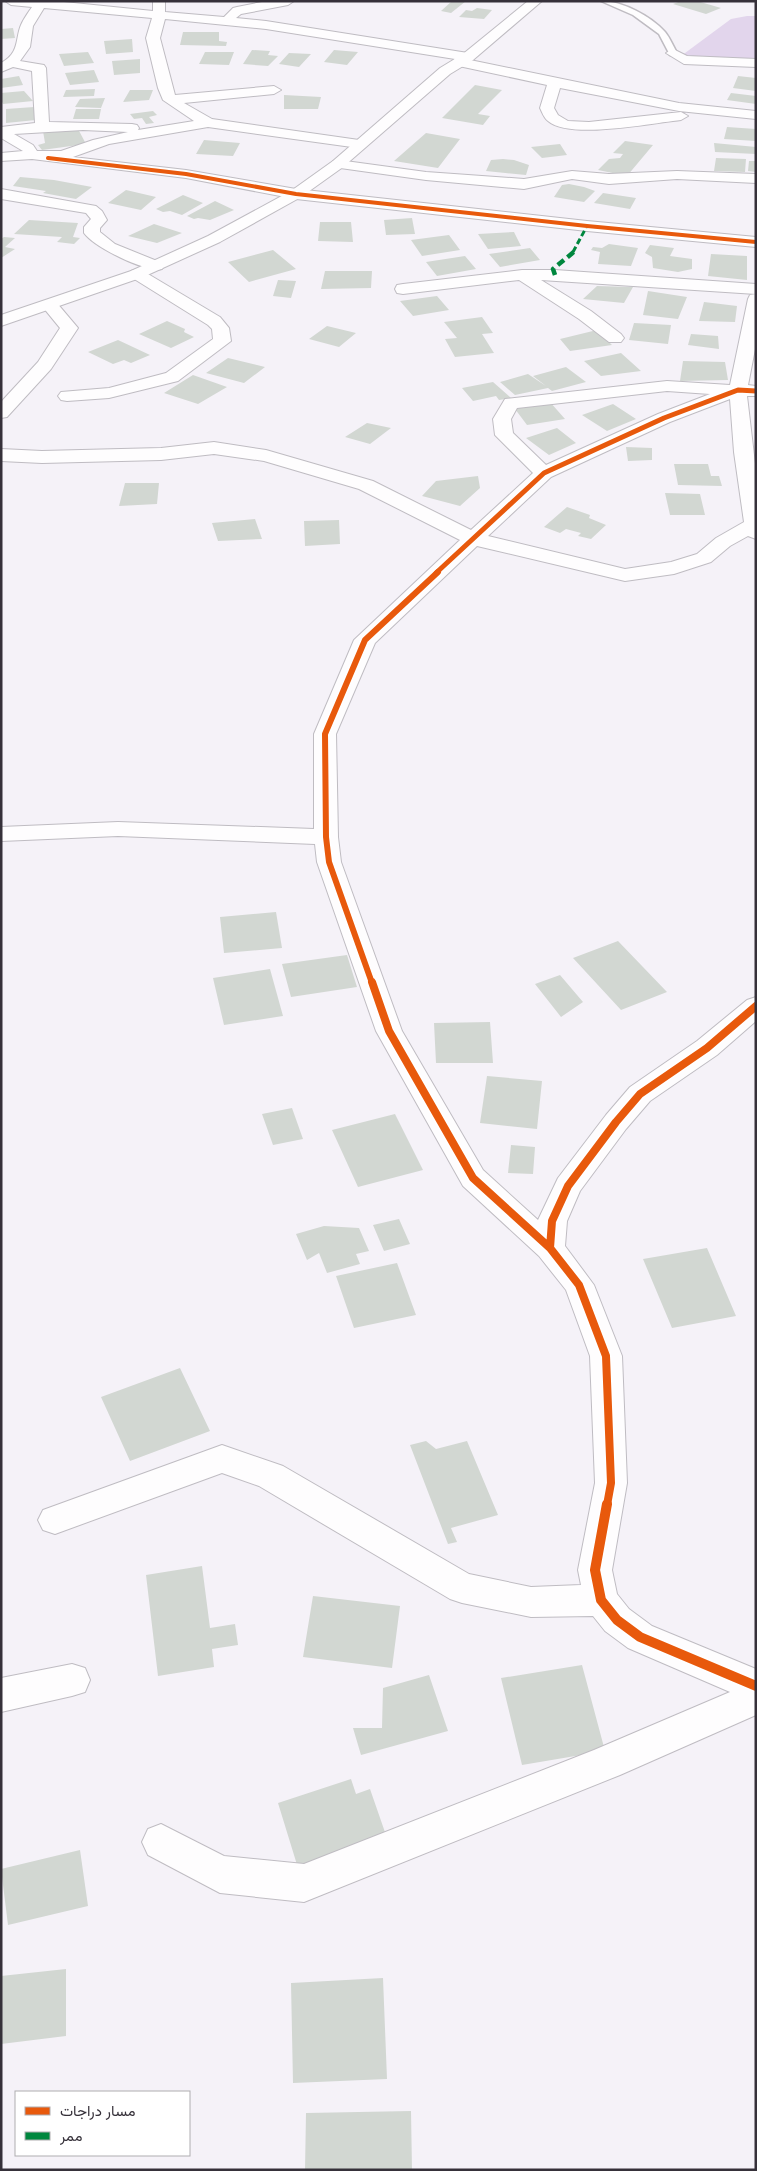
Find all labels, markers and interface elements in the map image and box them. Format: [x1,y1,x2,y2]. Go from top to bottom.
legend [15,2091,190,2156]
text: مسار دراجات [60,2102,136,2120]
text: ممر [59,2127,82,2145]

